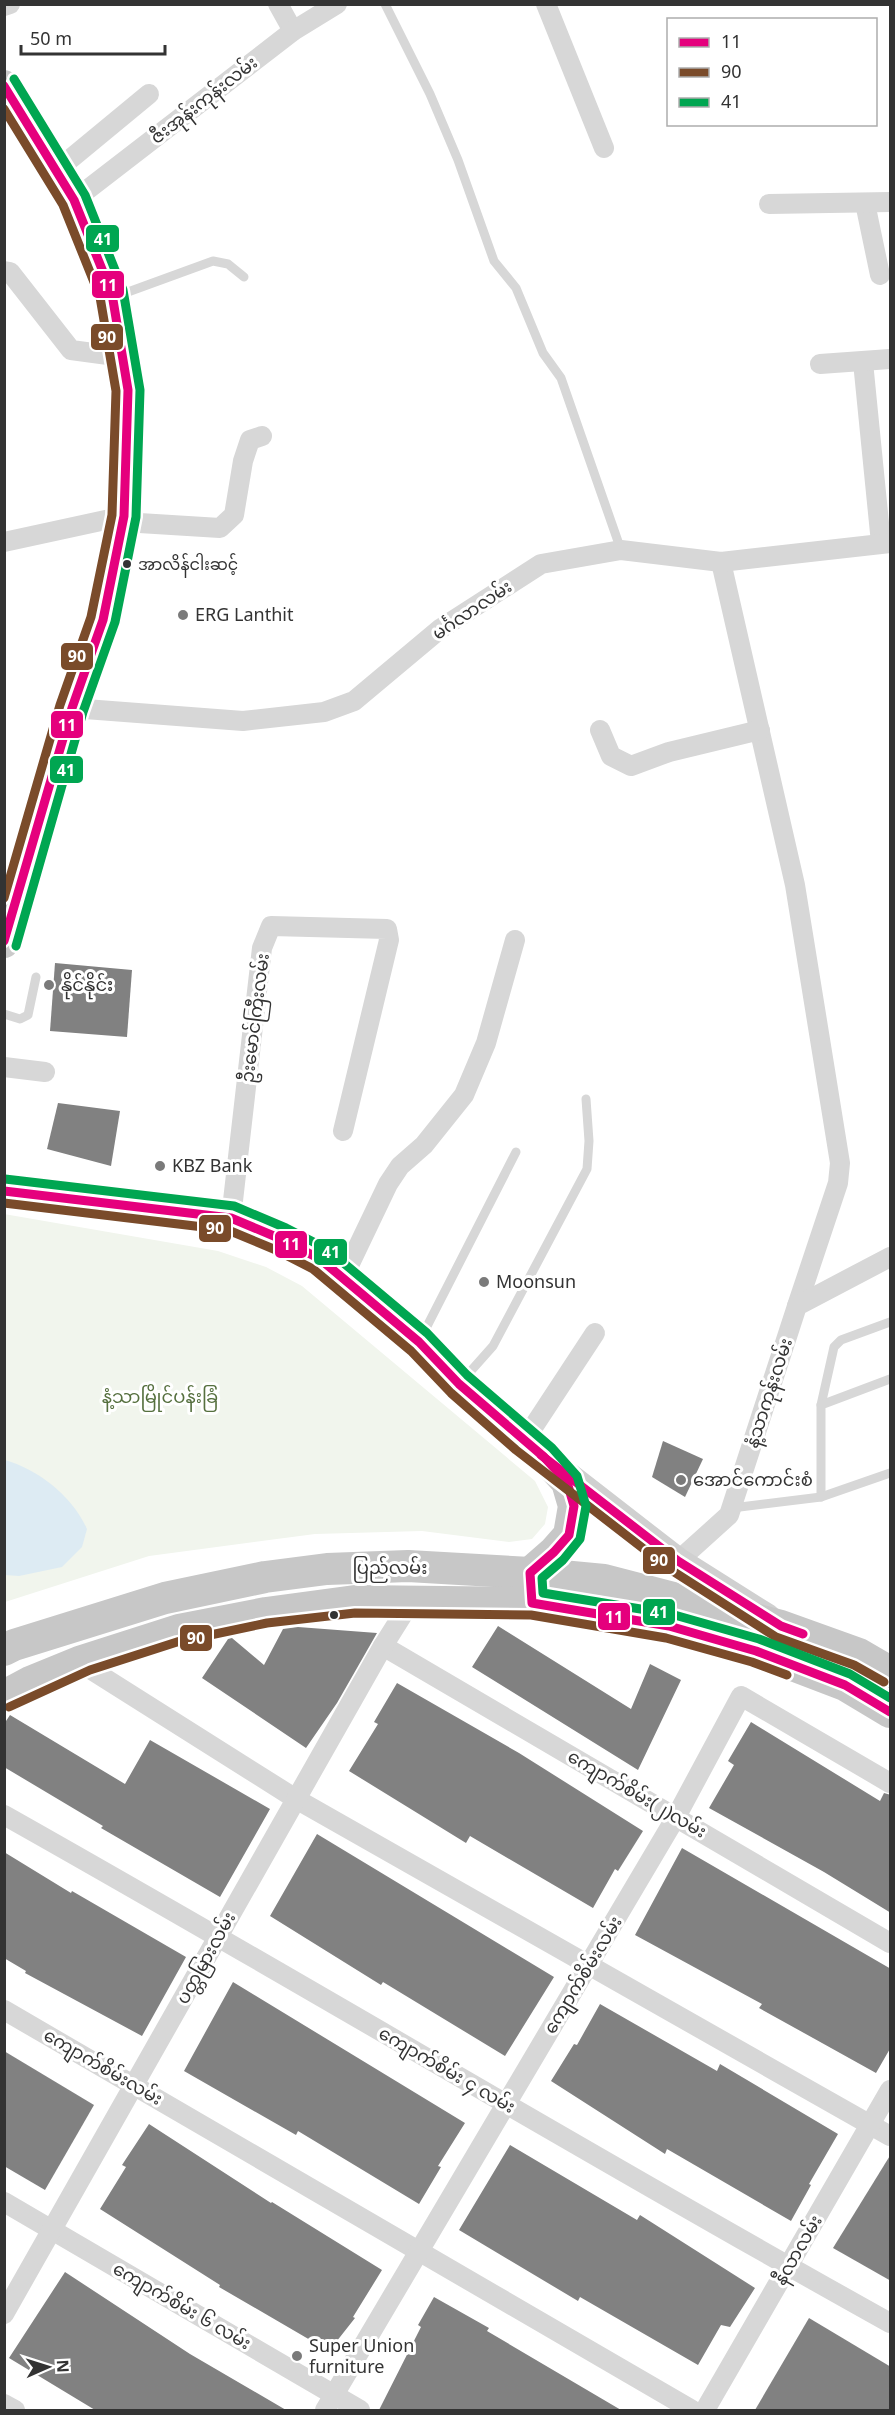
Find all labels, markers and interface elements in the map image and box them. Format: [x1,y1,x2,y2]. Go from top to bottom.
scale bar [21,18,165,56]
legend [667,18,877,126]
text: 50 m [30,26,72,50]
text: 11 [721,29,742,53]
street label: ဇီးအုန်းကုန်းလမ်း [144,49,264,152]
text: 90 [721,59,742,83]
text: 41 [721,89,742,113]
line badge: 41 [85,224,120,253]
text: 41 [94,228,112,250]
line badge: 11 [91,270,125,299]
text: 11 [99,274,117,296]
line badge: 90 [90,323,124,351]
text: 90 [98,326,116,348]
place label: အာလိန်ငါးဆင့် [138,553,238,578]
marker: အာလိန်ငါးဆင့် [121,558,133,570]
street label: မင်္ဂလာလမ်း [427,574,516,645]
place label: ERG Lanthit [195,602,294,626]
marker: ERG Lanthit [176,608,190,622]
line badge: 90 [60,642,94,671]
text: 90 [68,645,86,667]
line badge: 11 [50,710,84,739]
text: 11 [58,714,76,736]
line badge: 41 [49,755,84,784]
text: 41 [57,759,75,781]
street label: ဦးမောင်ကြီးလမ်း [233,951,278,1085]
place label: နိုင်နိုင်း [61,971,113,1000]
marker: နိုင်နိုင်း [42,978,56,992]
place label: KBZ Bank [172,1153,253,1177]
marker: KBZ Bank [153,1159,167,1173]
line badge: 90 [198,1214,232,1243]
text: 90 [206,1217,224,1239]
line badge: 11 [274,1230,308,1259]
text: 11 [282,1233,300,1255]
line badge: 41 [313,1238,348,1266]
text: 41 [322,1241,340,1263]
place label: Moonsun [496,1269,576,1293]
marker: Moonsun [477,1275,491,1289]
street label: နံ့သာကုန်းလမ်း [739,1335,801,1452]
park label: နံ့သာမြိုင်ပန်းခြံ [102,1383,218,1412]
place label: အောင်ကောင်းစံ [693,1467,813,1491]
marker: အောင်ကောင်းစံ [674,1473,688,1487]
line badge: 90 [642,1546,676,1575]
text: 90 [650,1549,668,1571]
street label: ပြည်လမ်း [353,1555,427,1583]
line badge: 41 [642,1598,676,1626]
text: 41 [650,1601,668,1623]
line badge: 11 [597,1602,631,1631]
text: 11 [605,1606,623,1628]
unlabelled marker [328,1609,340,1621]
line badge: 90 [179,1624,213,1652]
text: 90 [187,1627,205,1649]
street label: ကျောက်စိမ်း(၂)လမ်း [562,1743,712,1846]
street label: ပတ္တမြားလမ်း [170,1907,244,2010]
street label: ကျောက်စိမ်းလမ်း [537,1911,630,2040]
street label: ကျောက်စိမ်း ၄ လမ်း [373,2019,521,2122]
street label: ကျောက်စိမ်းလမ်း [38,2021,168,2113]
street label: နီလာလမ်း [767,2209,830,2291]
street label: ကျောက်စိမ်း ၆ လမ်း [107,2255,257,2358]
place label: Super Union furniture [309,2333,414,2378]
north arrow [18,2337,78,2397]
marker: Super Union furniture [290,2349,304,2363]
text: N [52,2359,74,2373]

